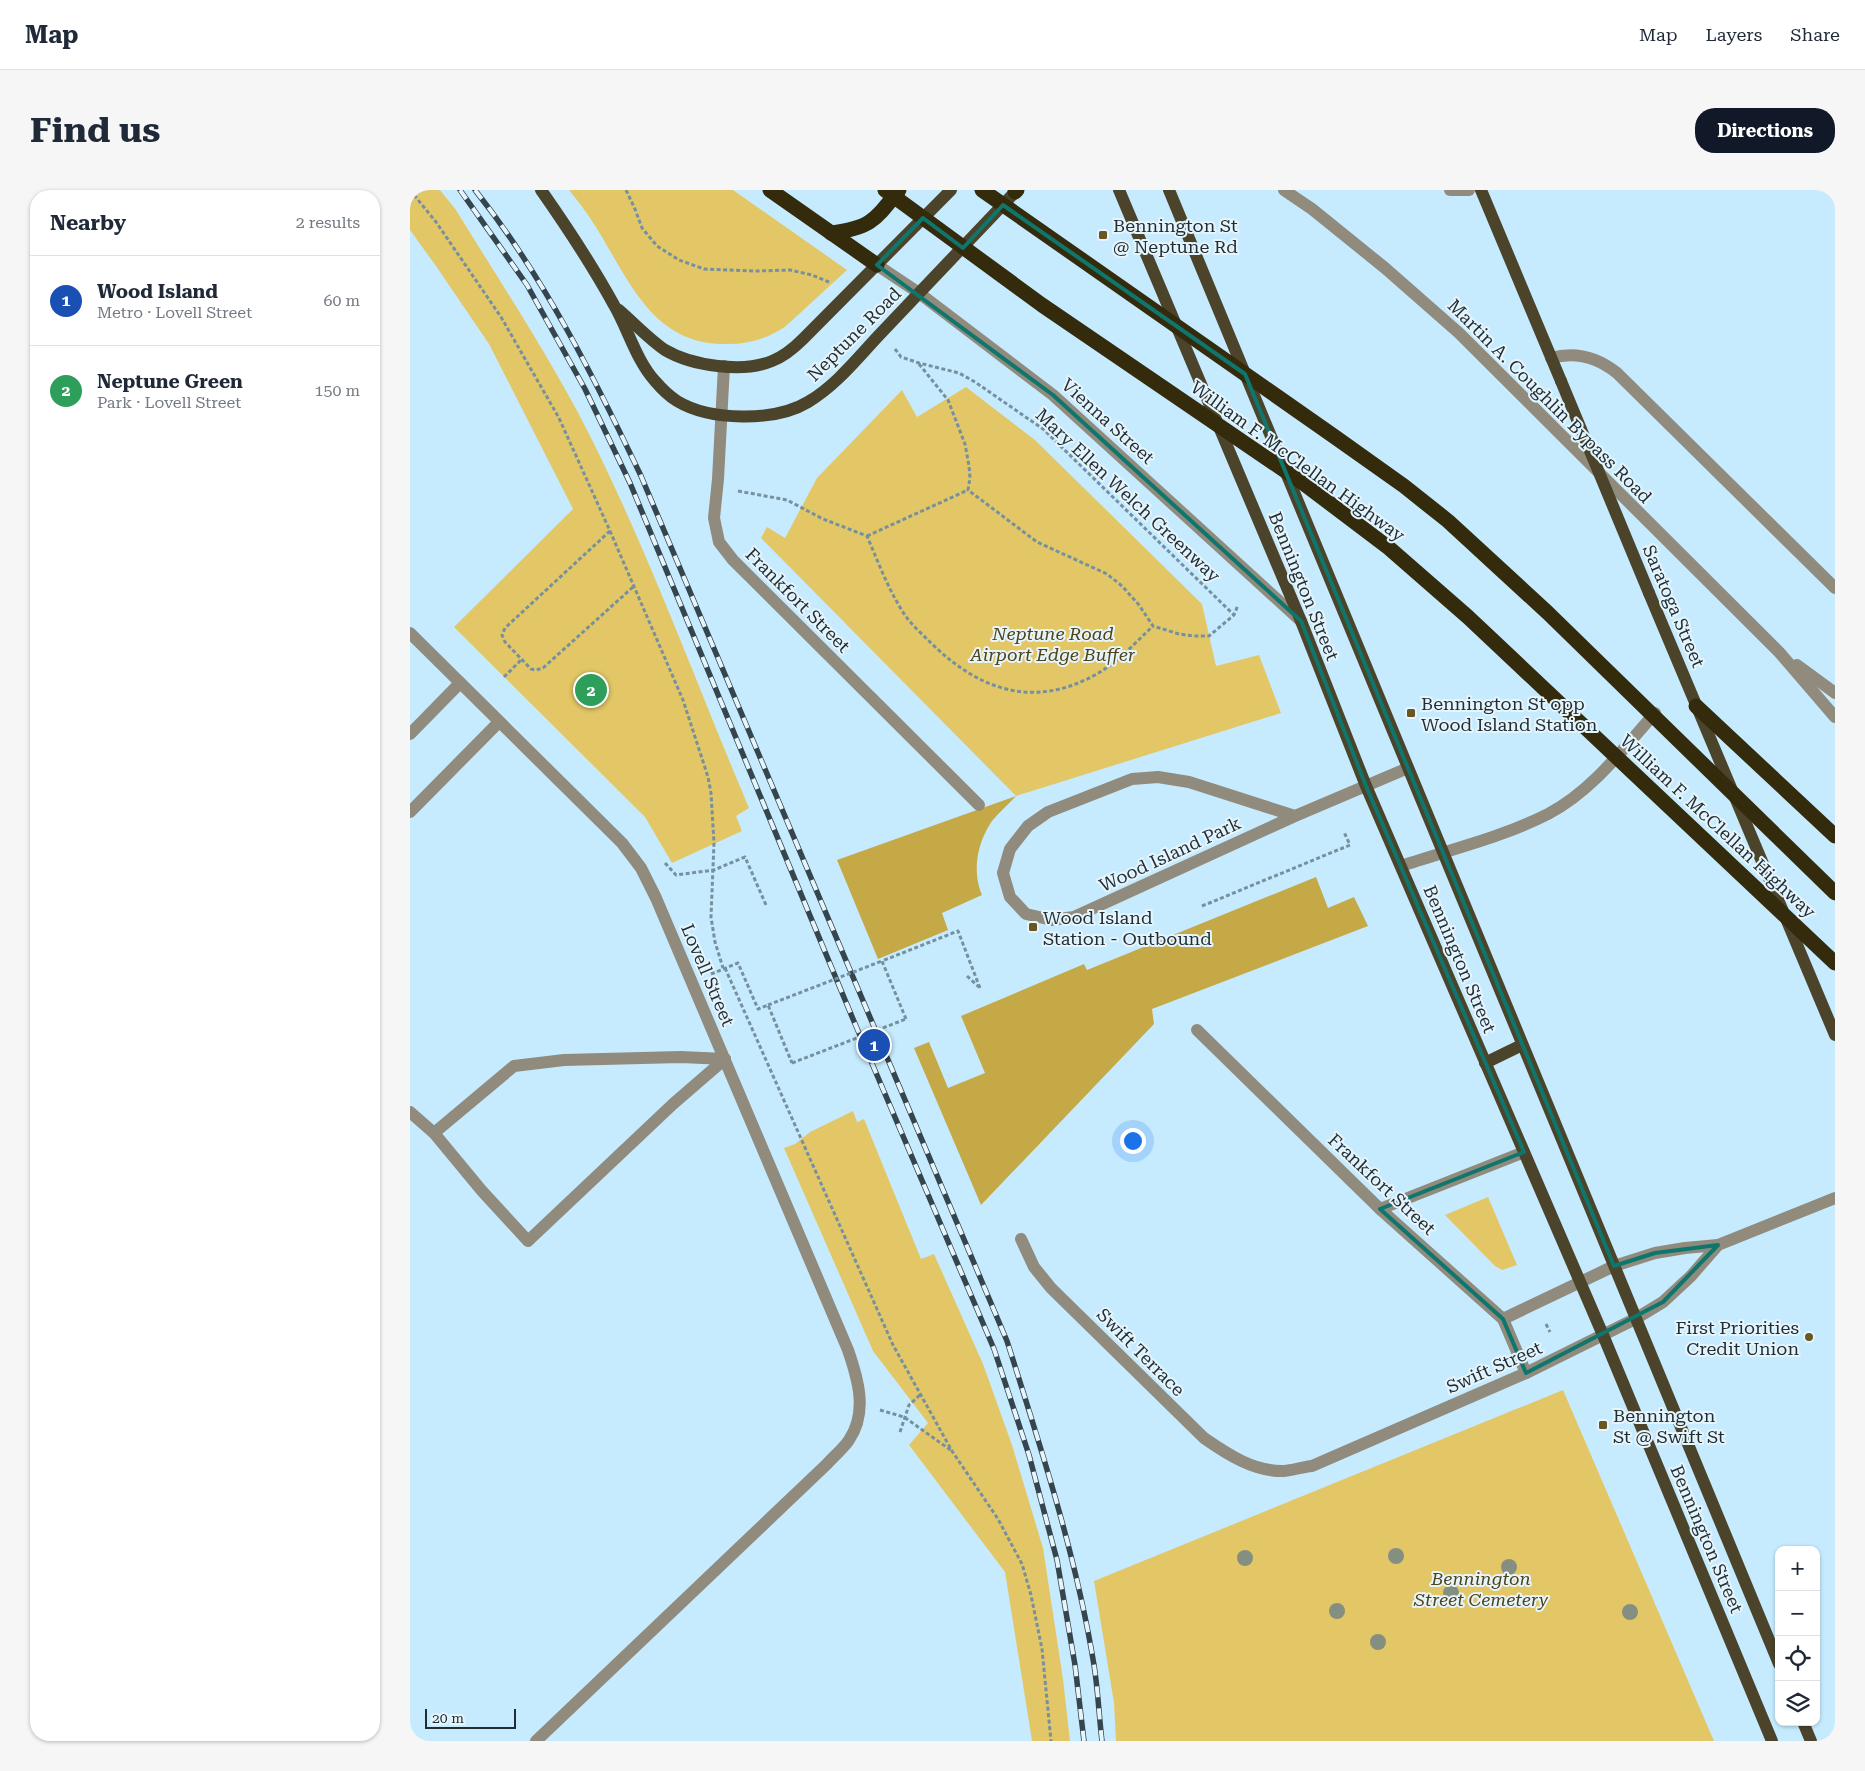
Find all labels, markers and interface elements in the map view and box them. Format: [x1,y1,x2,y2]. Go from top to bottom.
text: Map [25,21,79,49]
text: Map [1639,24,1678,45]
text: Layers [1706,24,1762,45]
text: Share [1790,24,1840,45]
button: Directions [1695,108,1835,153]
text: Find us [30,110,160,151]
text: Nearby [50,211,126,235]
text: 2 results [296,213,360,232]
place label: Bennington St @ Neptune Rd [1113,215,1238,257]
marker: Bennington St @ Neptune Rd [1097,229,1109,241]
text: Wood Island [97,280,218,303]
street label: Neptune Road [803,282,906,385]
text: 1 [62,291,70,310]
text: 60 m [323,291,360,310]
street label: Martin A. Coughlin Bypass Road [1444,295,1657,508]
text: Metro · Lovell Street [97,303,252,322]
text: Neptune Green [97,370,243,393]
street label: Vienna Street [1057,374,1159,468]
street label: William F. McClellan Highway [1187,376,1409,546]
text: 2 [62,381,70,400]
text: 150 m [314,381,360,400]
text: Park · Lovell Street [97,393,241,412]
street label: Mary Ellen Welch Greenway [1031,404,1225,586]
street label: Bennington Street [1265,509,1344,664]
street label: Saratoga Street [1639,541,1709,671]
street label: Frankfort Street [742,544,855,657]
park label: Neptune Road Airport Edge Buffer [970,623,1136,665]
pin: 2 [575,671,607,709]
place label: Bennington St opp Wood Island Station [1421,693,1598,735]
marker: Bennington St opp Wood Island Station [1405,707,1417,719]
street label: William F. McClellan Highway [1616,730,1820,922]
street label: Wood Island Park [1096,812,1244,896]
street label: Bennington Street [1419,882,1501,1036]
place label: Wood Island Station - Outbound [1043,907,1212,949]
street label: Lovell Street [677,921,739,1030]
marker: Wood Island Station - Outbound [1027,921,1039,933]
pin: 1 [858,1026,890,1064]
your location [1120,1128,1146,1154]
street label: Frankfort Street [1324,1129,1440,1239]
street label: Swift Terrace [1093,1304,1189,1400]
place label: First Priorities Credit Union [1675,1317,1799,1359]
marker: First Priorities Credit Union [1803,1331,1815,1343]
street label: Swift Street [1443,1337,1545,1397]
place label: Bennington St @ Swift St [1613,1405,1725,1447]
marker: Bennington St @ Swift St [1597,1419,1609,1431]
street label: Bennington Street [1666,1462,1748,1616]
map controls [1775,1546,1820,1726]
button: + [1775,1546,1820,1591]
park label: Bennington Street Cemetery [1413,1568,1549,1610]
button: − [1775,1591,1820,1636]
button: locate [1775,1636,1820,1681]
button: layers [1775,1681,1820,1726]
scale bar [425,1706,516,1729]
text: 20 m [432,1710,464,1726]

